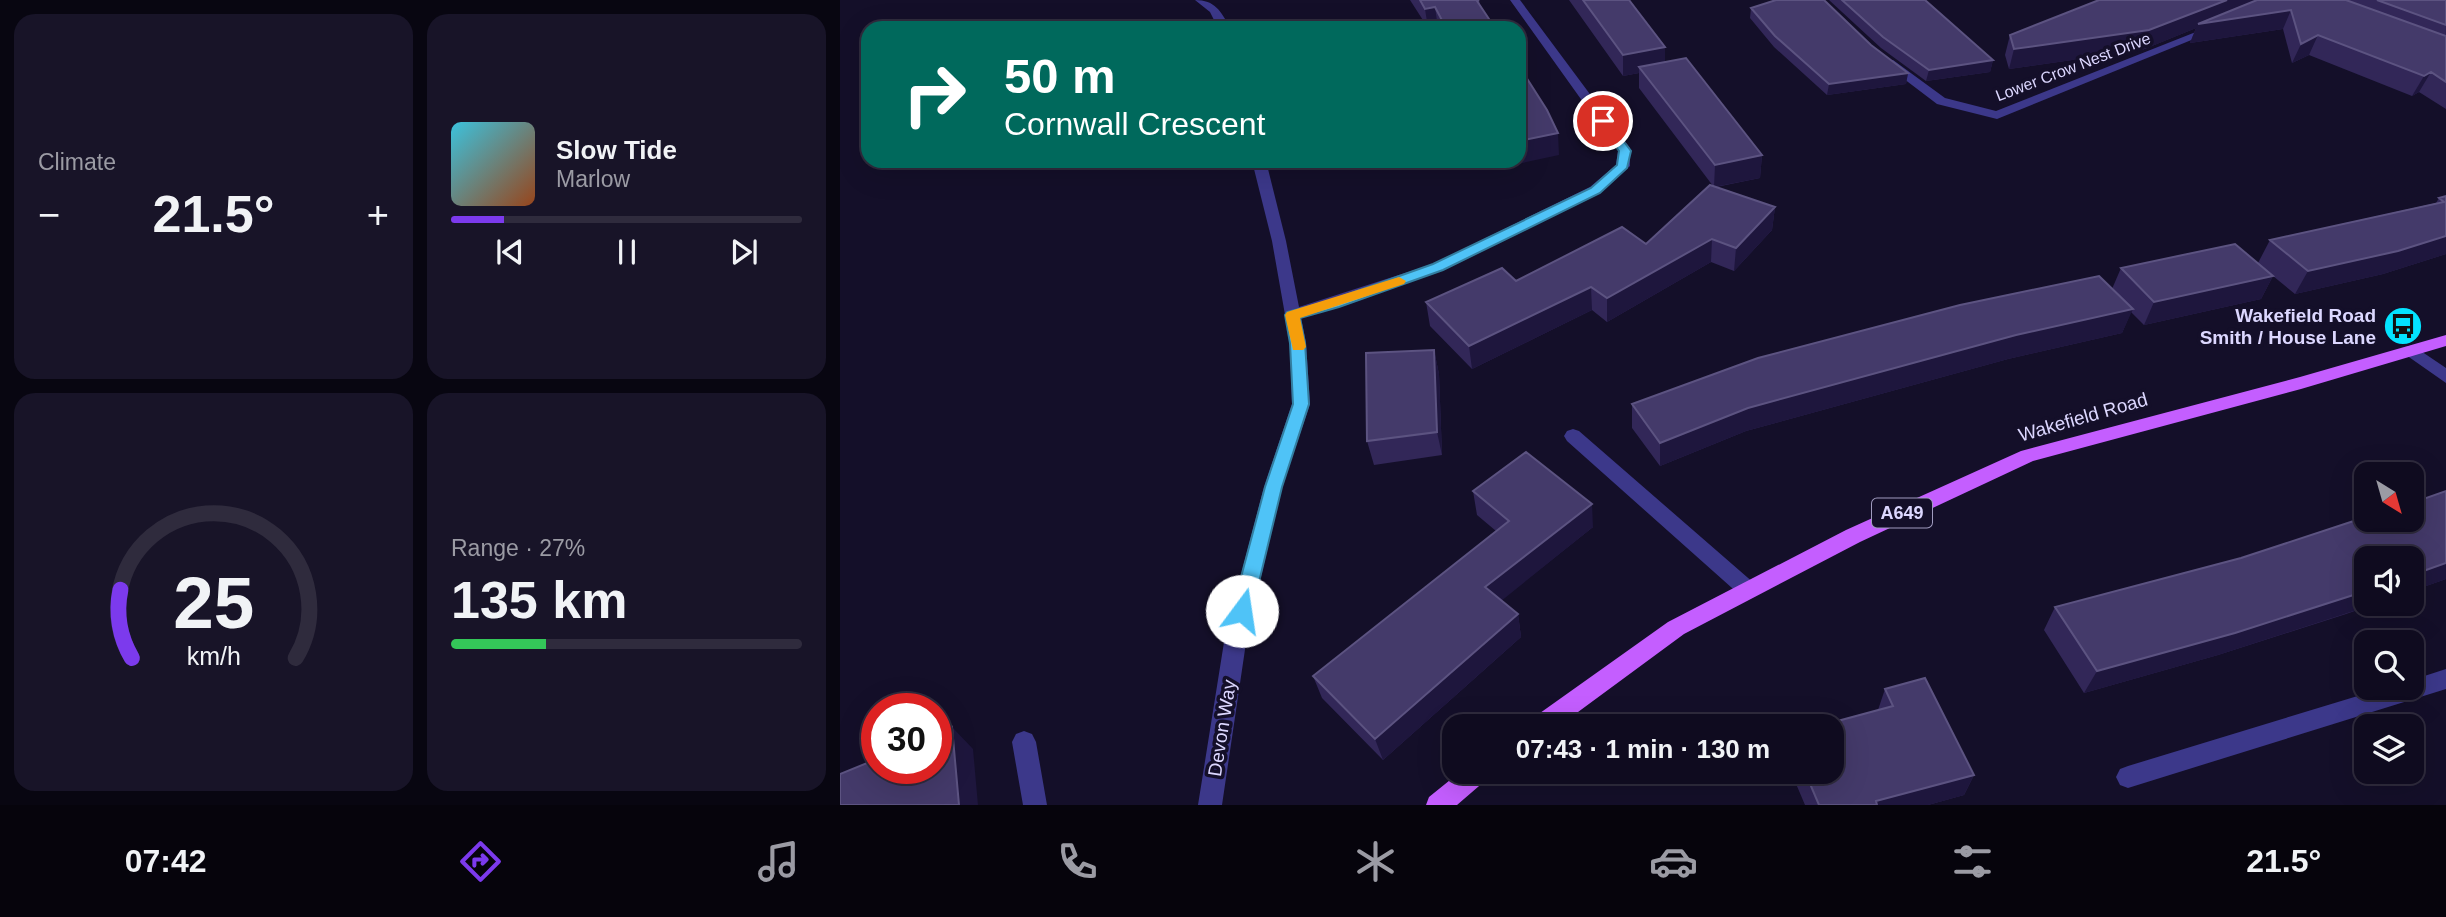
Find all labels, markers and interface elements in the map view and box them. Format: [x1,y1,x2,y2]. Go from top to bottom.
street label: Lower Crow Nest Drive [1993,30,2153,104]
icon: right [889,49,980,140]
text: 50 m [1004,49,1116,103]
pin [1573,91,1633,151]
icon: arrive [1584,102,1622,140]
text: Cornwall Crescent [1004,106,1265,142]
text: Slow Tide [556,135,677,165]
text: Climate [38,149,116,175]
text: Marlow [556,166,630,192]
text: 21.5° [152,185,275,243]
text: − [38,194,60,236]
text: + [367,194,389,236]
icon: previous [491,233,529,271]
icon: pause [608,233,646,271]
icon: next [725,233,763,271]
place label: Wakefield Road Smith / House Lane [2200,305,2376,348]
bus stop icon: Wakefield Road Smith / House Lane [2382,305,2424,347]
street label: Wakefield Road [2016,389,2150,445]
north arrow [2354,462,2424,532]
map controls [2354,462,2424,784]
road number: A649 [1872,499,1932,528]
text: Range · 27% [451,535,585,561]
button: sound [2354,546,2424,616]
text: 25 [173,562,254,643]
text: 135 km [451,571,627,629]
position arrow [1205,574,1279,648]
button: search [2354,630,2424,700]
text: km/h [186,642,241,670]
street label: Devon Way [1204,678,1240,778]
speed limit sign: 30 [861,693,952,784]
button: layers [2354,714,2424,784]
text: 07:43 · 1 min · 130 m [1516,734,1770,764]
icon: directions [456,837,505,886]
icon: music [754,837,803,886]
icon: phone [1053,837,1102,886]
icon: climate [1351,837,1400,886]
icon: car [1649,837,1698,886]
icon: filters [1948,837,1997,886]
text: 07:42 [125,843,207,879]
text: 21.5° [2246,843,2321,879]

